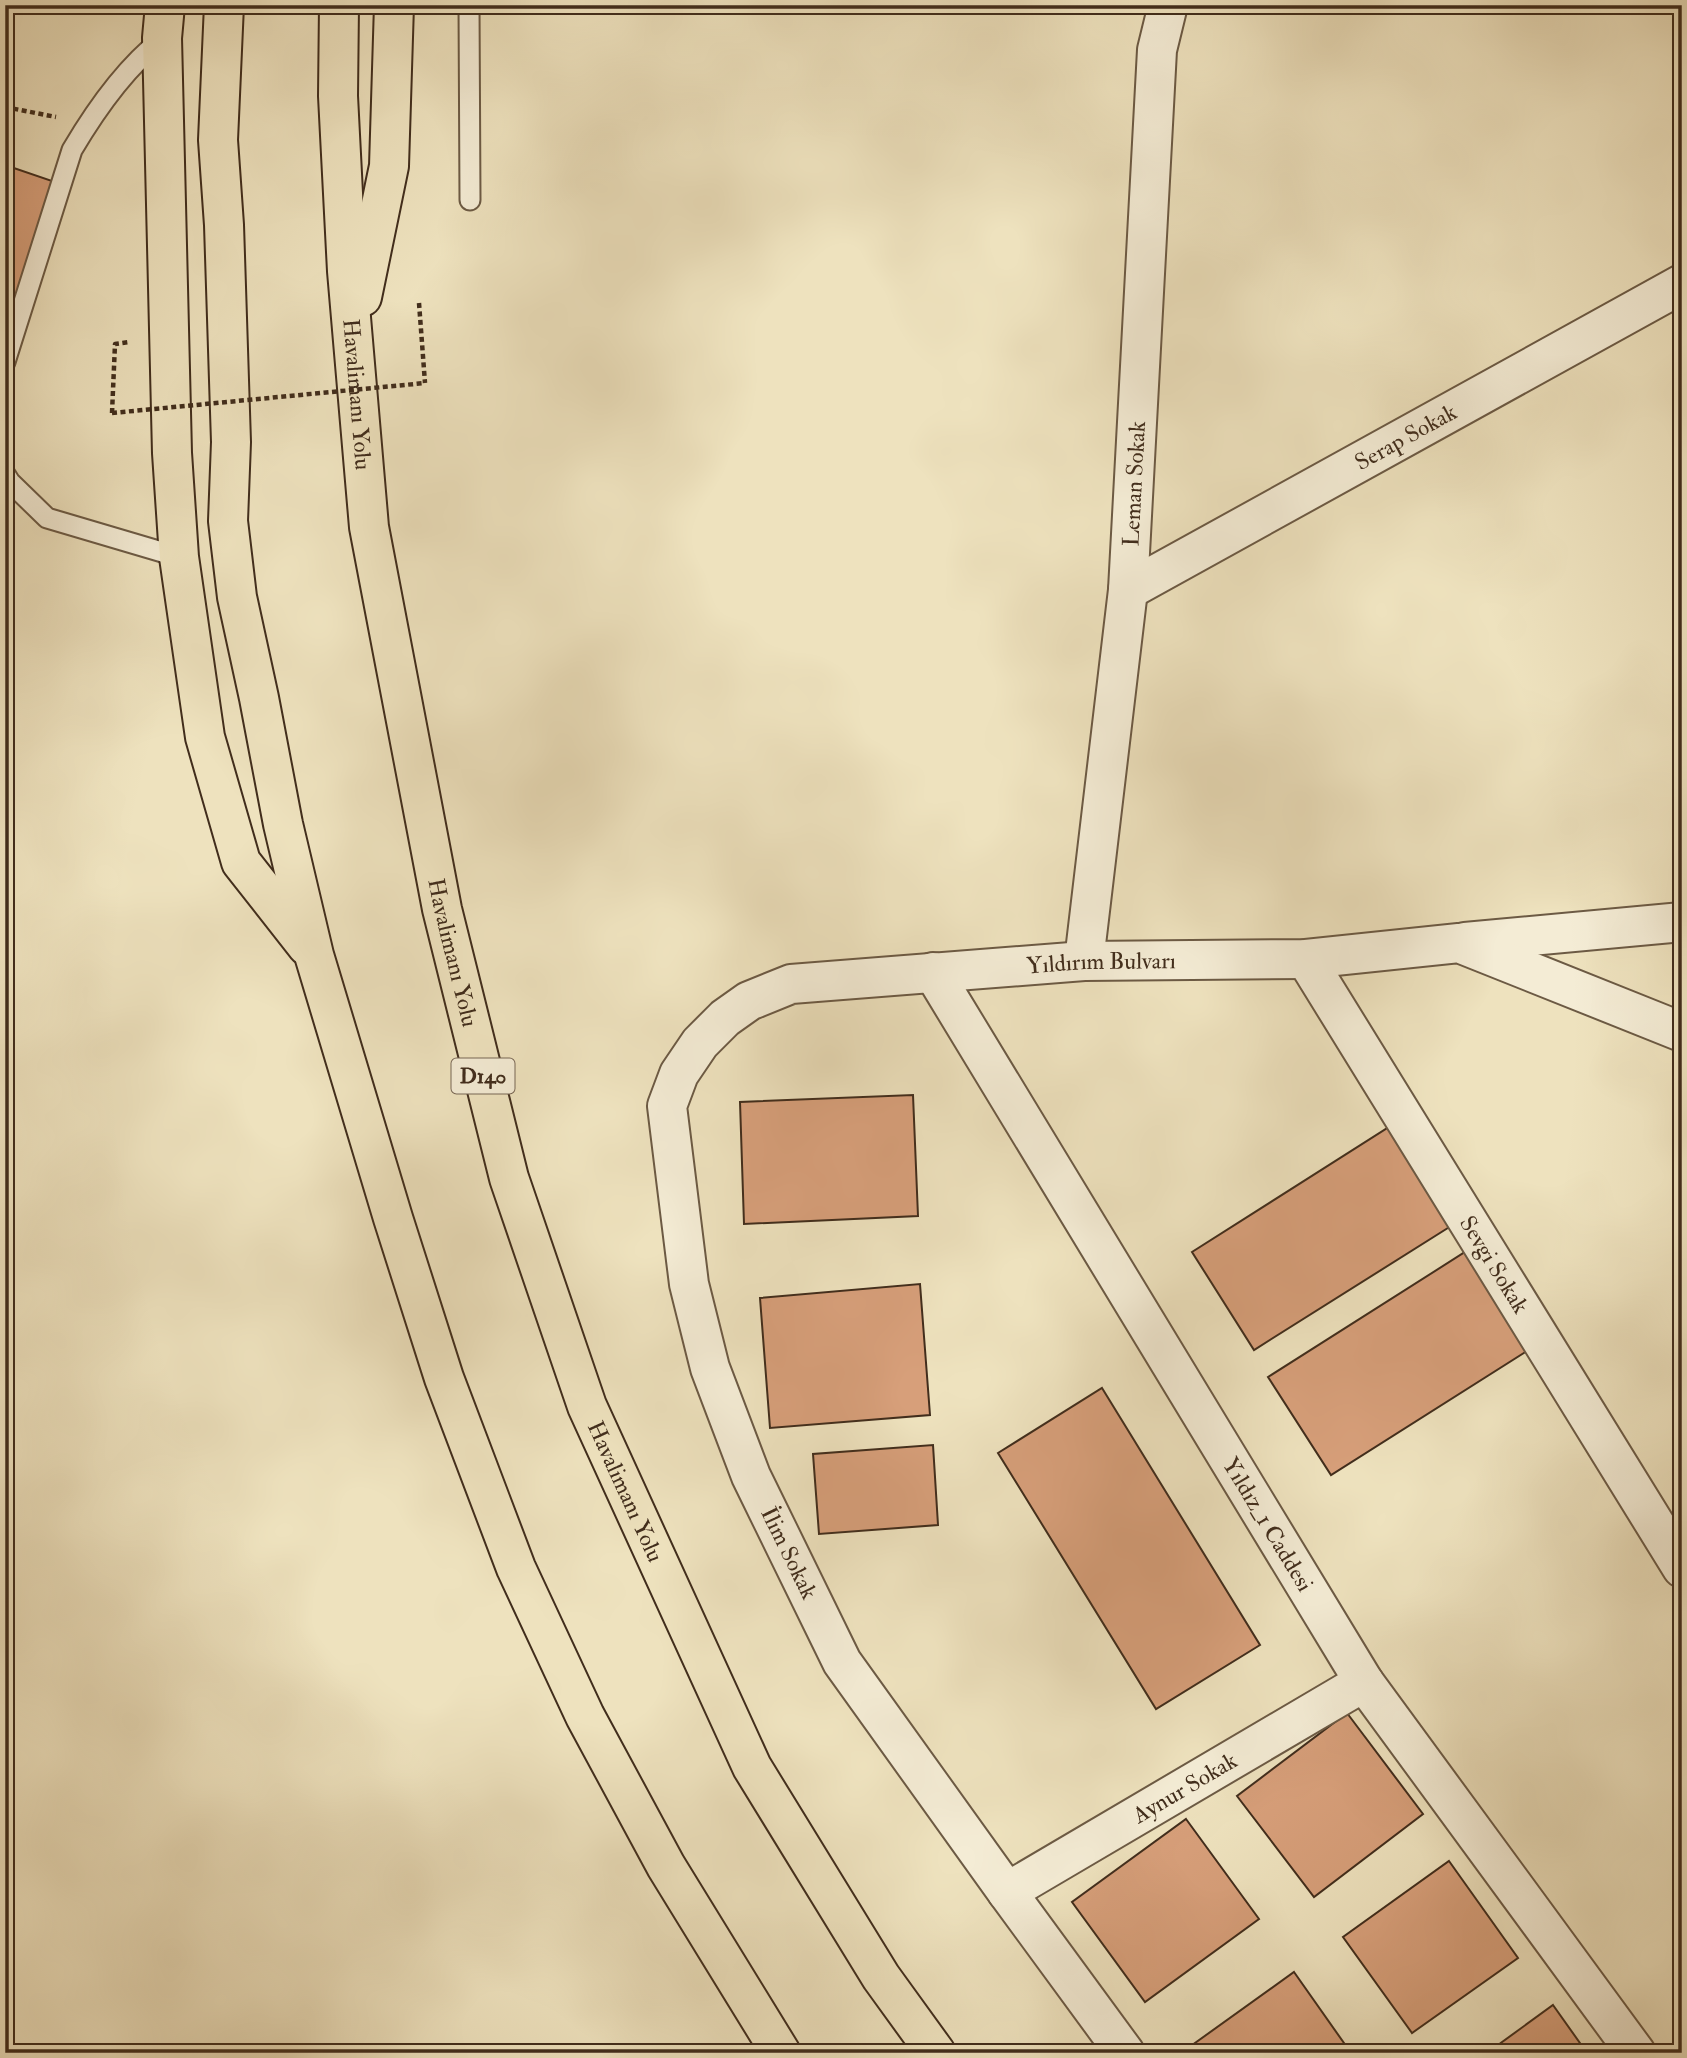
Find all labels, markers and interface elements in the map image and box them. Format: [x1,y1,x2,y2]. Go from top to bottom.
street label: Havalimanı Yolu [337,318,379,471]
street label: Serap Sokak [1349,397,1462,477]
street label: Leman Sokak [1116,420,1152,547]
street label: Havalimanı Yolu [422,876,485,1030]
street label: Yıldırım Bulvarı [1026,946,1176,980]
road number: D140 [452,1058,514,1094]
street label: Sevgi Sokak [1454,1210,1536,1319]
street label: Havalimanı Yolu [581,1416,671,1566]
street label: Yıldız_1 Caddesi [1216,1452,1320,1597]
street label: İlim Sokak [754,1502,824,1604]
street label: Aynur Sokak [1126,1746,1242,1830]

